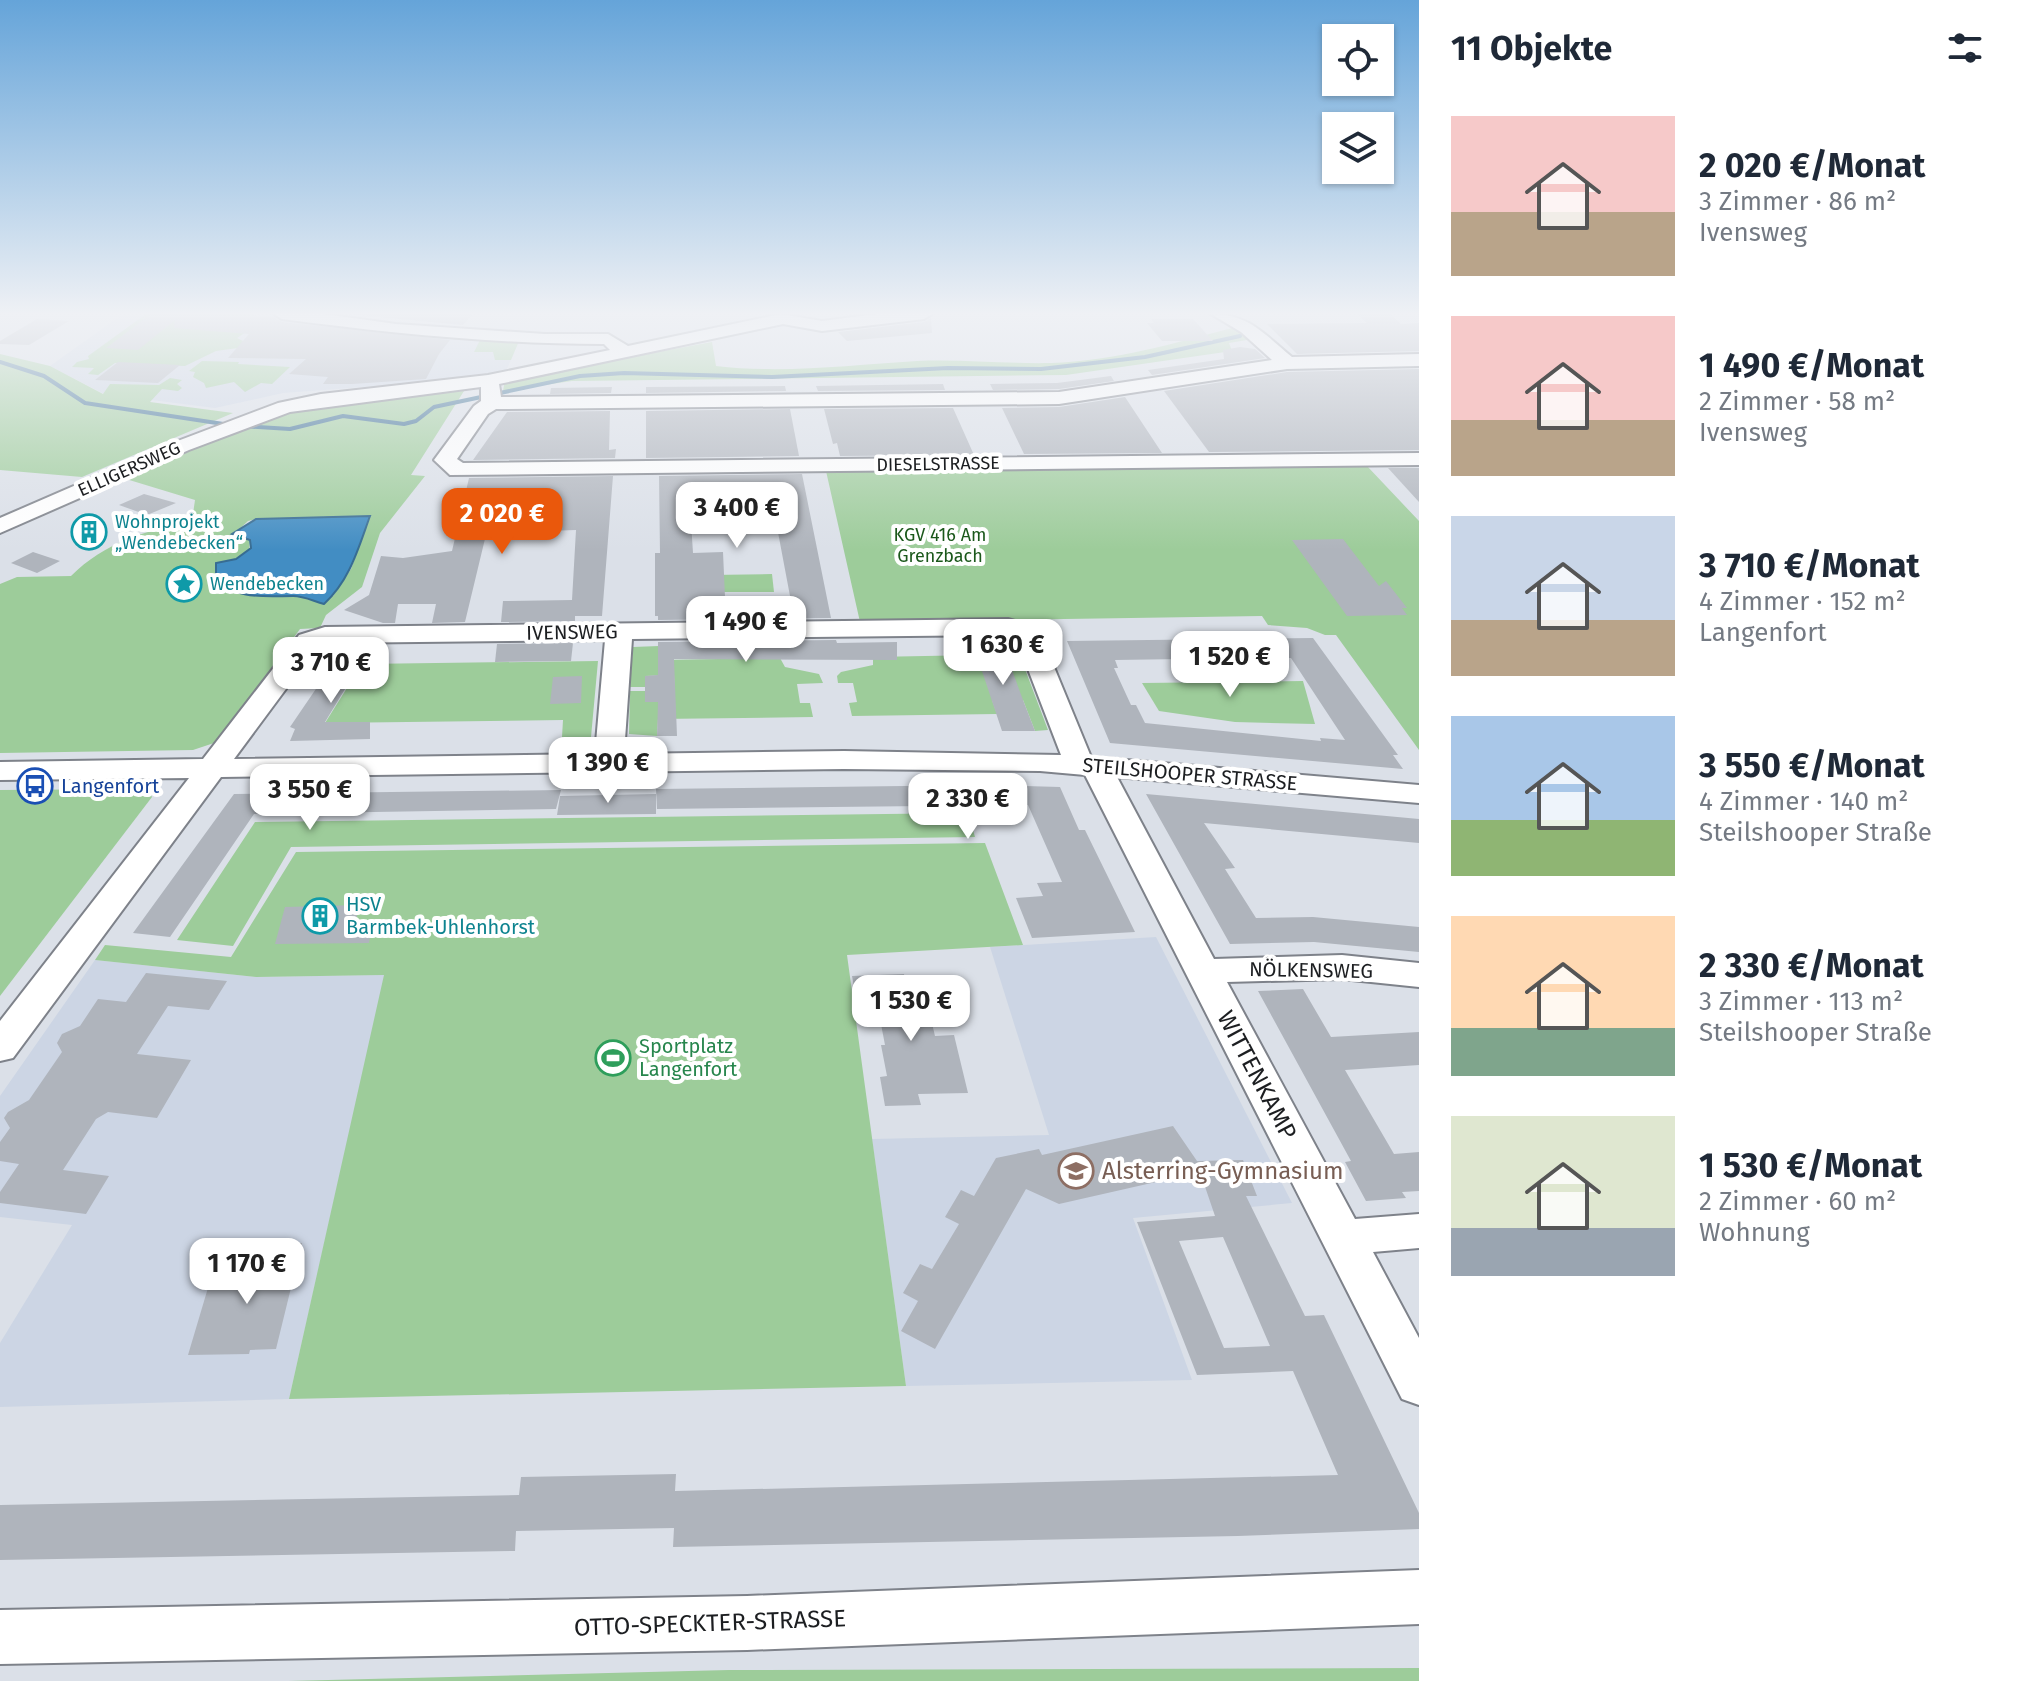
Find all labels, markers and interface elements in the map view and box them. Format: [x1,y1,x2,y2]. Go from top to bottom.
map controls [1322,24,1394,184]
button: locate [1322,24,1394,96]
icon: filters [1943,26,1987,70]
text: 11 Objekte [1451,28,1612,69]
button: layers [1322,112,1394,184]
text: 2 020 €/Monat [1699,145,1925,186]
icon: home [1515,148,1611,244]
text: 3 Zimmer · 86 m² [1699,186,1896,217]
text: Ivensweg [1699,217,1807,248]
text: 1 490 €/Monat [1699,345,1924,386]
icon: home [1515,348,1611,444]
text: 2 Zimmer · 58 m² [1699,386,1895,417]
text: Ivensweg [1699,417,1807,448]
street label: ELLIGERSWEG [74,437,184,501]
street label: DIESELSTRASSE [876,452,1000,476]
pin: 3 400 € [663,482,811,550]
pin: 2 020 € [428,488,576,556]
text: 3 400 € [694,492,780,523]
text: 2 020 € [460,498,544,529]
place label: Wohnprojekt „Wendebecken“ [115,511,243,554]
building icon: Wohnprojekt „Wendebecken“ [70,513,108,551]
park label: KGV 416 Am Grenzbach [894,524,986,567]
text: 3 710 €/Monat [1699,545,1920,586]
icon: home [1515,548,1611,644]
place icon: Wendebecken [165,565,203,603]
place label: Wendebecken [210,573,324,595]
text: 4 Zimmer · 152 m² [1699,586,1906,617]
pin: 1 490 € [672,596,820,664]
text: 1 490 € [704,606,788,637]
text: Langenfort [1699,617,1827,648]
street label: IVENSWEG [526,619,618,645]
pin: 1 630 € [929,619,1077,687]
text: 1 630 € [962,629,1044,660]
pin: 1 520 € [1156,631,1304,699]
pin: 3 710 € [257,637,405,705]
text: 1 520 € [1189,641,1271,672]
text: 3 710 € [291,647,371,678]
pin: 1 390 € [534,737,682,805]
text: 3 550 €/Monat [1699,745,1925,786]
text: 1 390 € [567,747,649,778]
icon: home [1515,748,1611,844]
street label: STEILSHOOPER STRASSE [1082,753,1298,795]
pin: 3 550 € [236,764,384,832]
bus stop icon: Langenfort [16,767,54,805]
pin: 2 330 € [894,773,1042,841]
place label: Langenfort [61,774,160,798]
text: 3 550 € [268,774,352,805]
text: 2 330 € [926,783,1010,814]
text: 4 Zimmer · 140 m² [1699,786,1908,817]
text: Steilshooper Straße [1699,817,1932,848]
place label: HSV Barmbek-Uhlenhorst [346,892,536,939]
building icon: HSV Barmbek-Uhlenhorst [301,897,339,935]
text: 2 330 €/Monat [1699,945,1924,986]
icon: home [1515,948,1611,1044]
street label: NÖLKENSWEG [1249,957,1373,983]
pin: 1 530 € [837,975,985,1043]
text: 1 530 € [870,985,952,1016]
text: 3 Zimmer · 113 m² [1699,986,1903,1017]
street label: WITTENKAMP [1211,1006,1303,1144]
text: Steilshooper Straße [1699,1017,1932,1048]
place label: Sportplatz Langenfort [639,1034,738,1081]
sports icon: Sportplatz Langenfort [594,1039,632,1077]
text: 1 530 €/Monat [1699,1145,1922,1186]
icon: home [1515,1148,1611,1244]
school or university icon: Alsterring-Gymnasium [1057,1152,1095,1190]
place label: Alsterring-Gymnasium [1102,1157,1344,1185]
text: 2 Zimmer · 60 m² [1699,1186,1896,1217]
text: Wohnung [1699,1217,1810,1248]
pin: 1 170 € [173,1238,321,1306]
text: 1 170 € [208,1248,286,1279]
street label: OTTO-SPECKTER-STRASSE [574,1604,846,1642]

